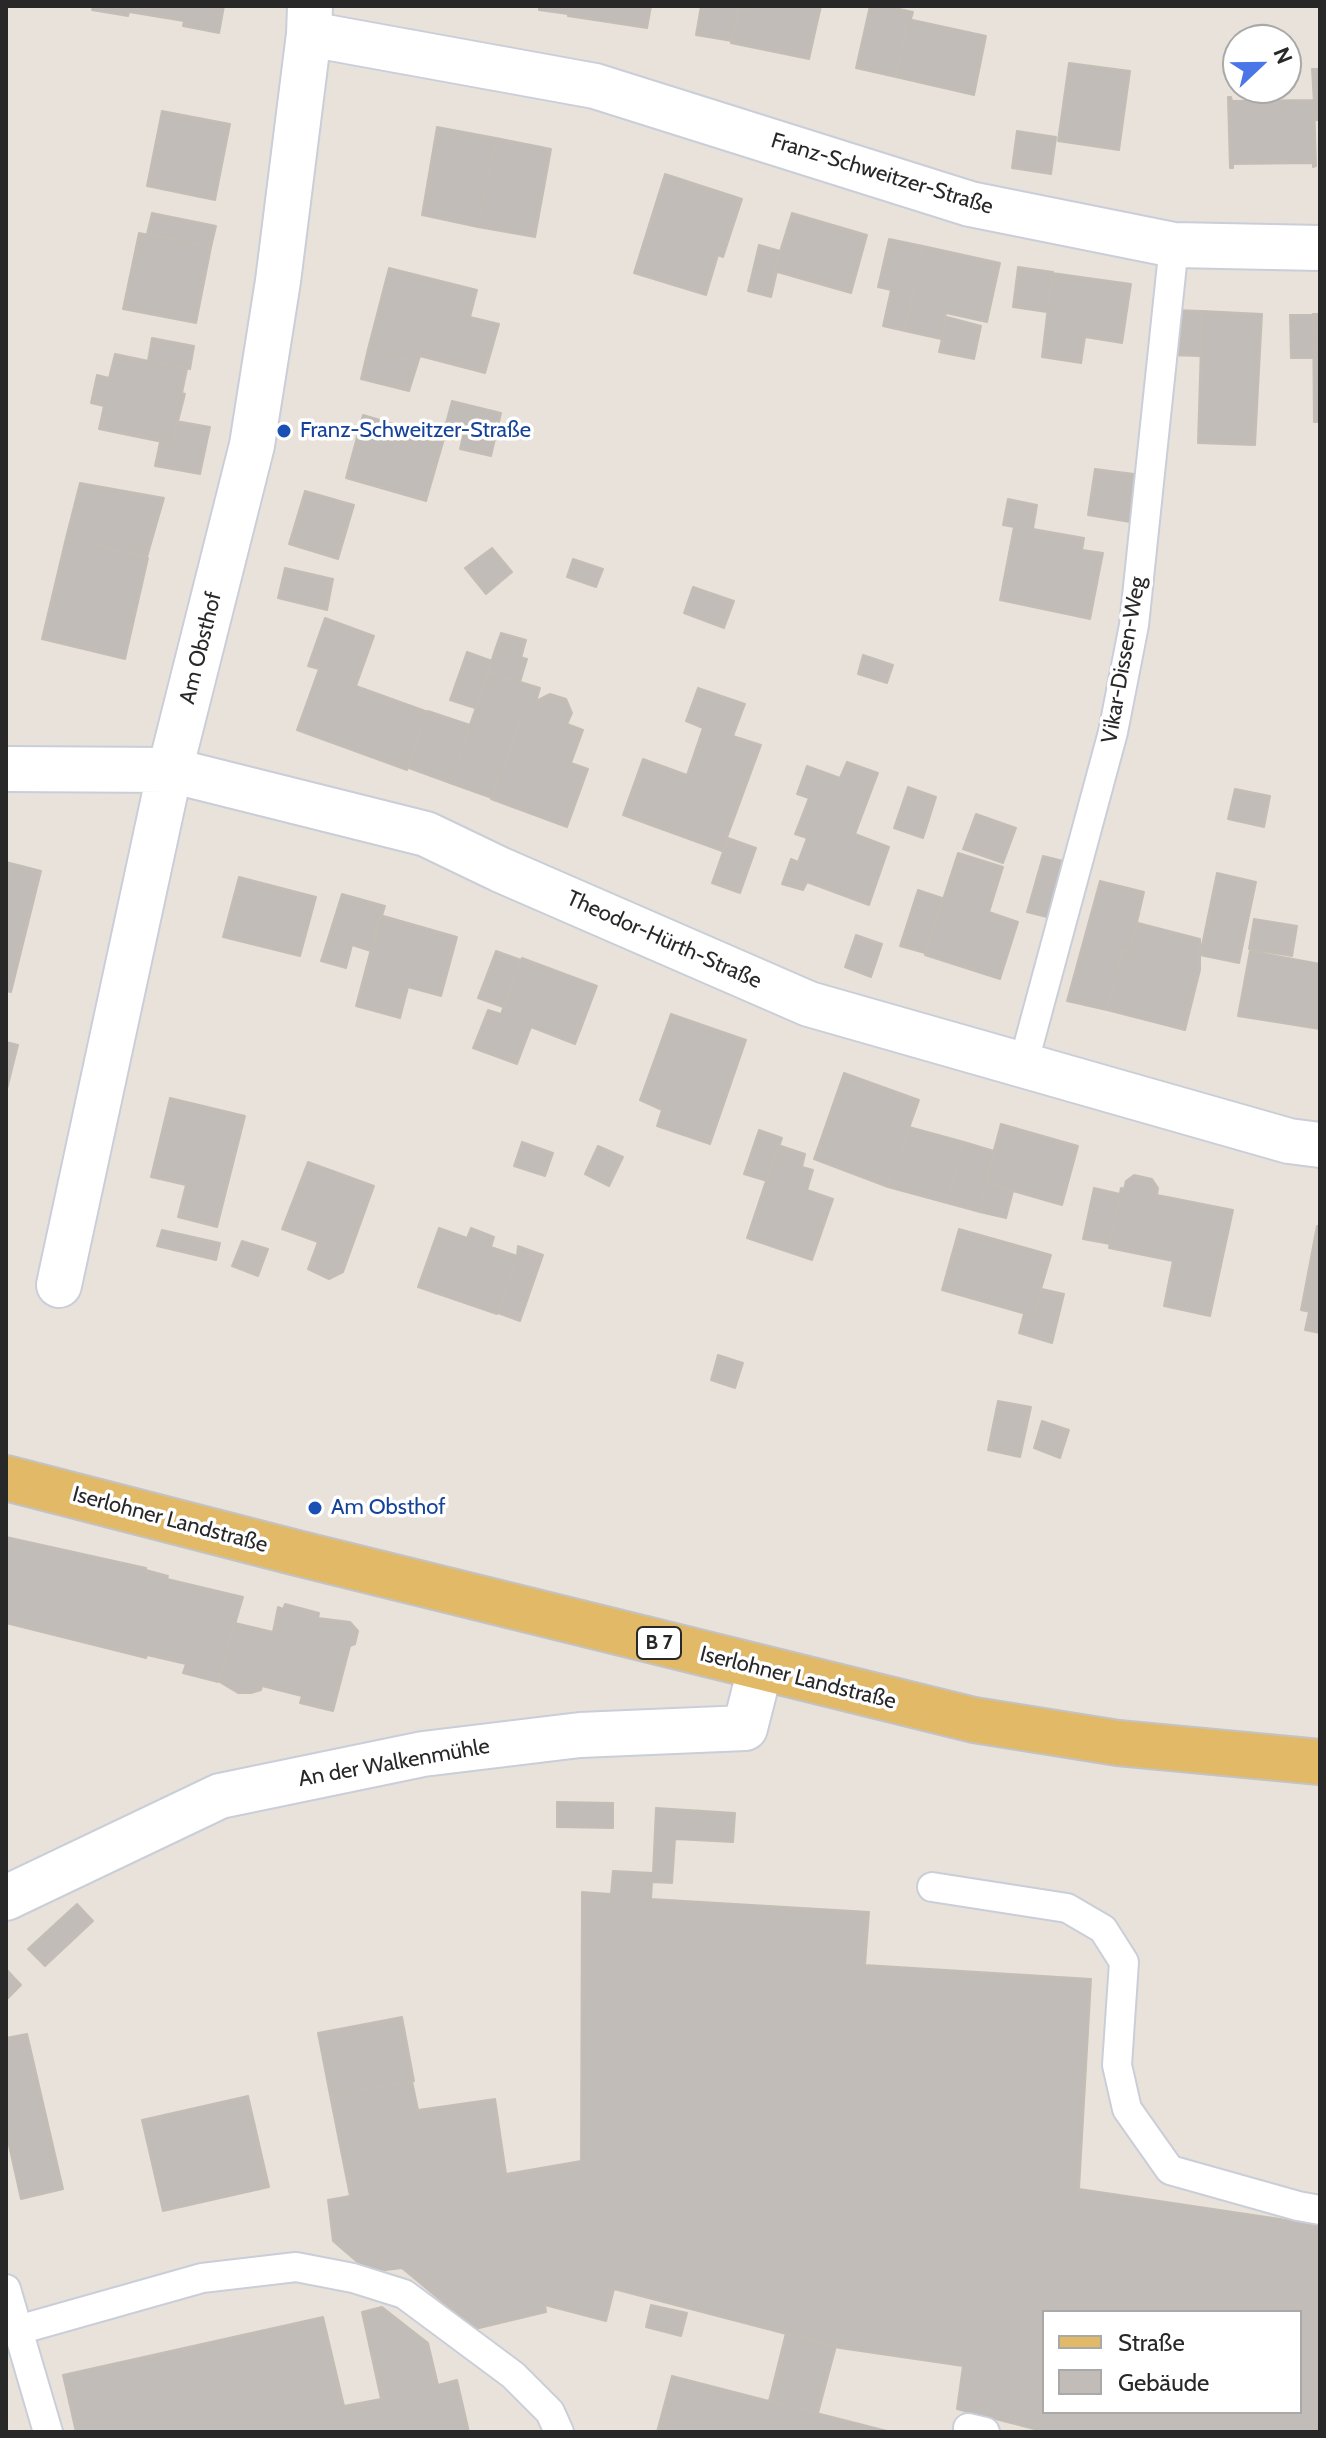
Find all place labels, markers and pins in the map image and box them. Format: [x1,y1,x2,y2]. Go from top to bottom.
place label: Franz-Schweitzer-Straße [300,418,531,444]
marker: Franz-Schweitzer-Straße [275,422,293,440]
place label: Am Obsthof [331,1495,446,1521]
marker: Am Obsthof [306,1499,324,1517]

